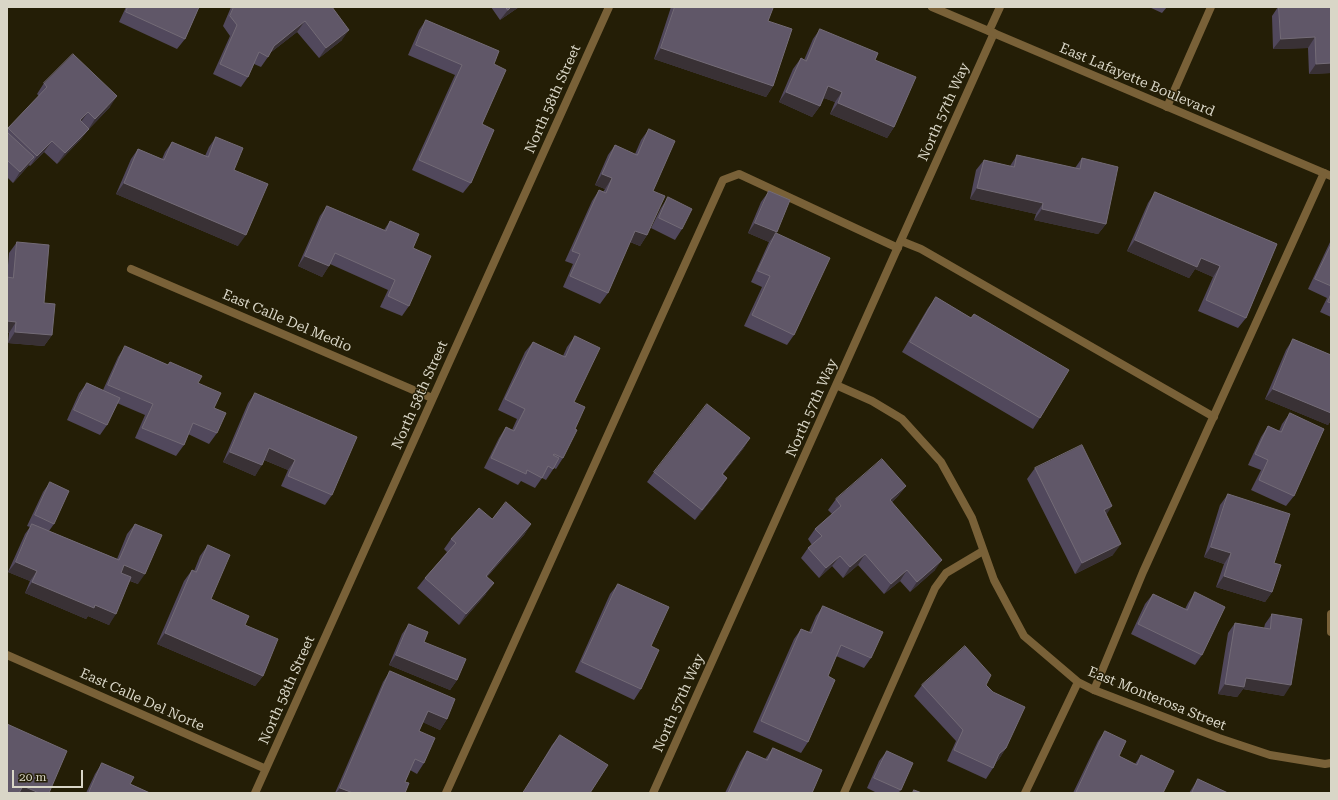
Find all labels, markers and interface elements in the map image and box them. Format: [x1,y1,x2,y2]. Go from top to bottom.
street label: East Lafayette Boulevard [1057,40,1217,120]
street label: North 58th Street [522,42,584,156]
street label: North 57th Way [915,60,973,164]
street label: East Calle Del Medio [220,286,354,356]
street label: North 58th Street [389,338,451,452]
street label: North 57th Way [783,356,841,460]
street label: North 58th Street [256,633,318,747]
street label: North 57th Way [650,651,708,755]
street label: East Monterosa Street [1085,664,1229,734]
street label: East Calle Del Norte [77,665,207,735]
scale bar [14,762,85,788]
text: 20 m [19,770,46,784]

